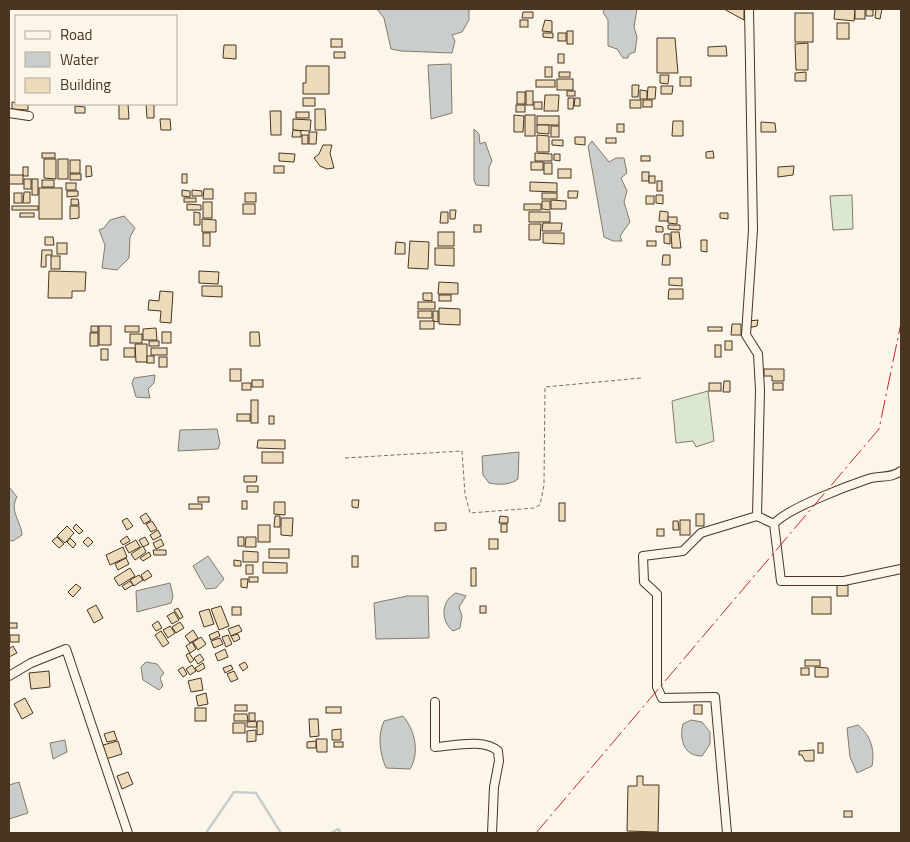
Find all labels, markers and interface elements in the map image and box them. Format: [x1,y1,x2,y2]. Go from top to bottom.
legend [15,15,178,105]
text: Road [60,23,92,46]
text: Water [60,48,99,71]
text: Building [60,73,111,96]

